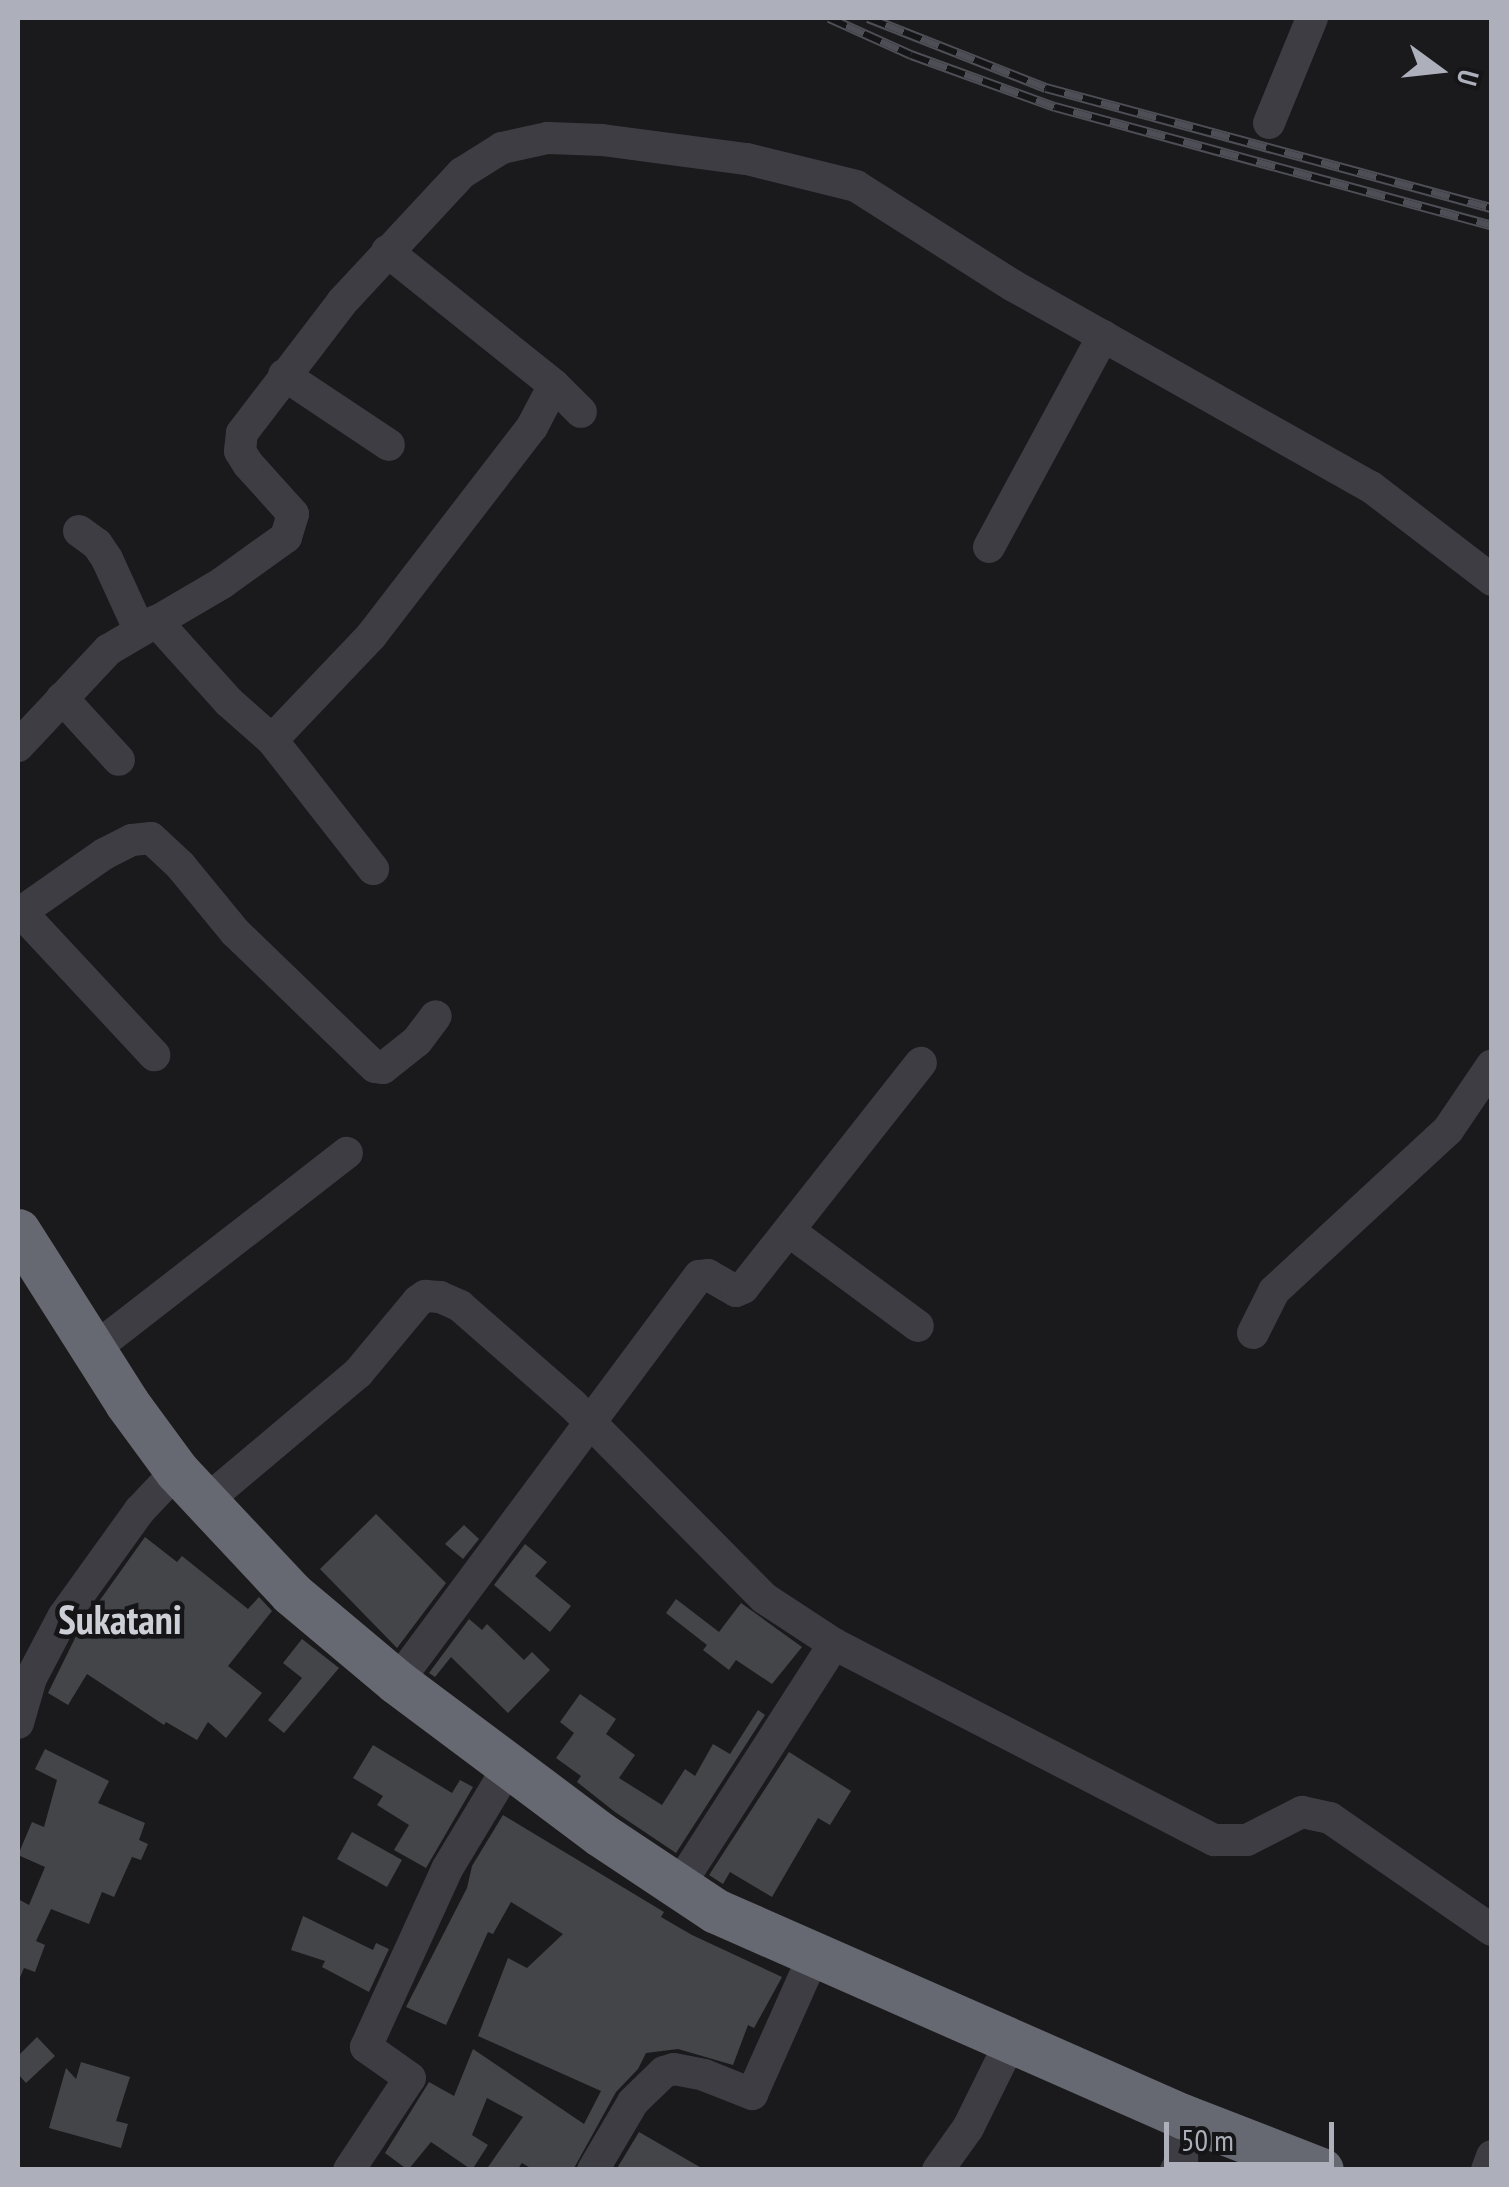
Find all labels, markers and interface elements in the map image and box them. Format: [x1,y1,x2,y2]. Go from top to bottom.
north arrow [1389,20,1489,120]
text: U [1449,66,1488,90]
district label: Sukatani [58,1595,182,1643]
scale bar [1169,2102,1339,2164]
text: 50 m [1181,2120,1234,2159]

